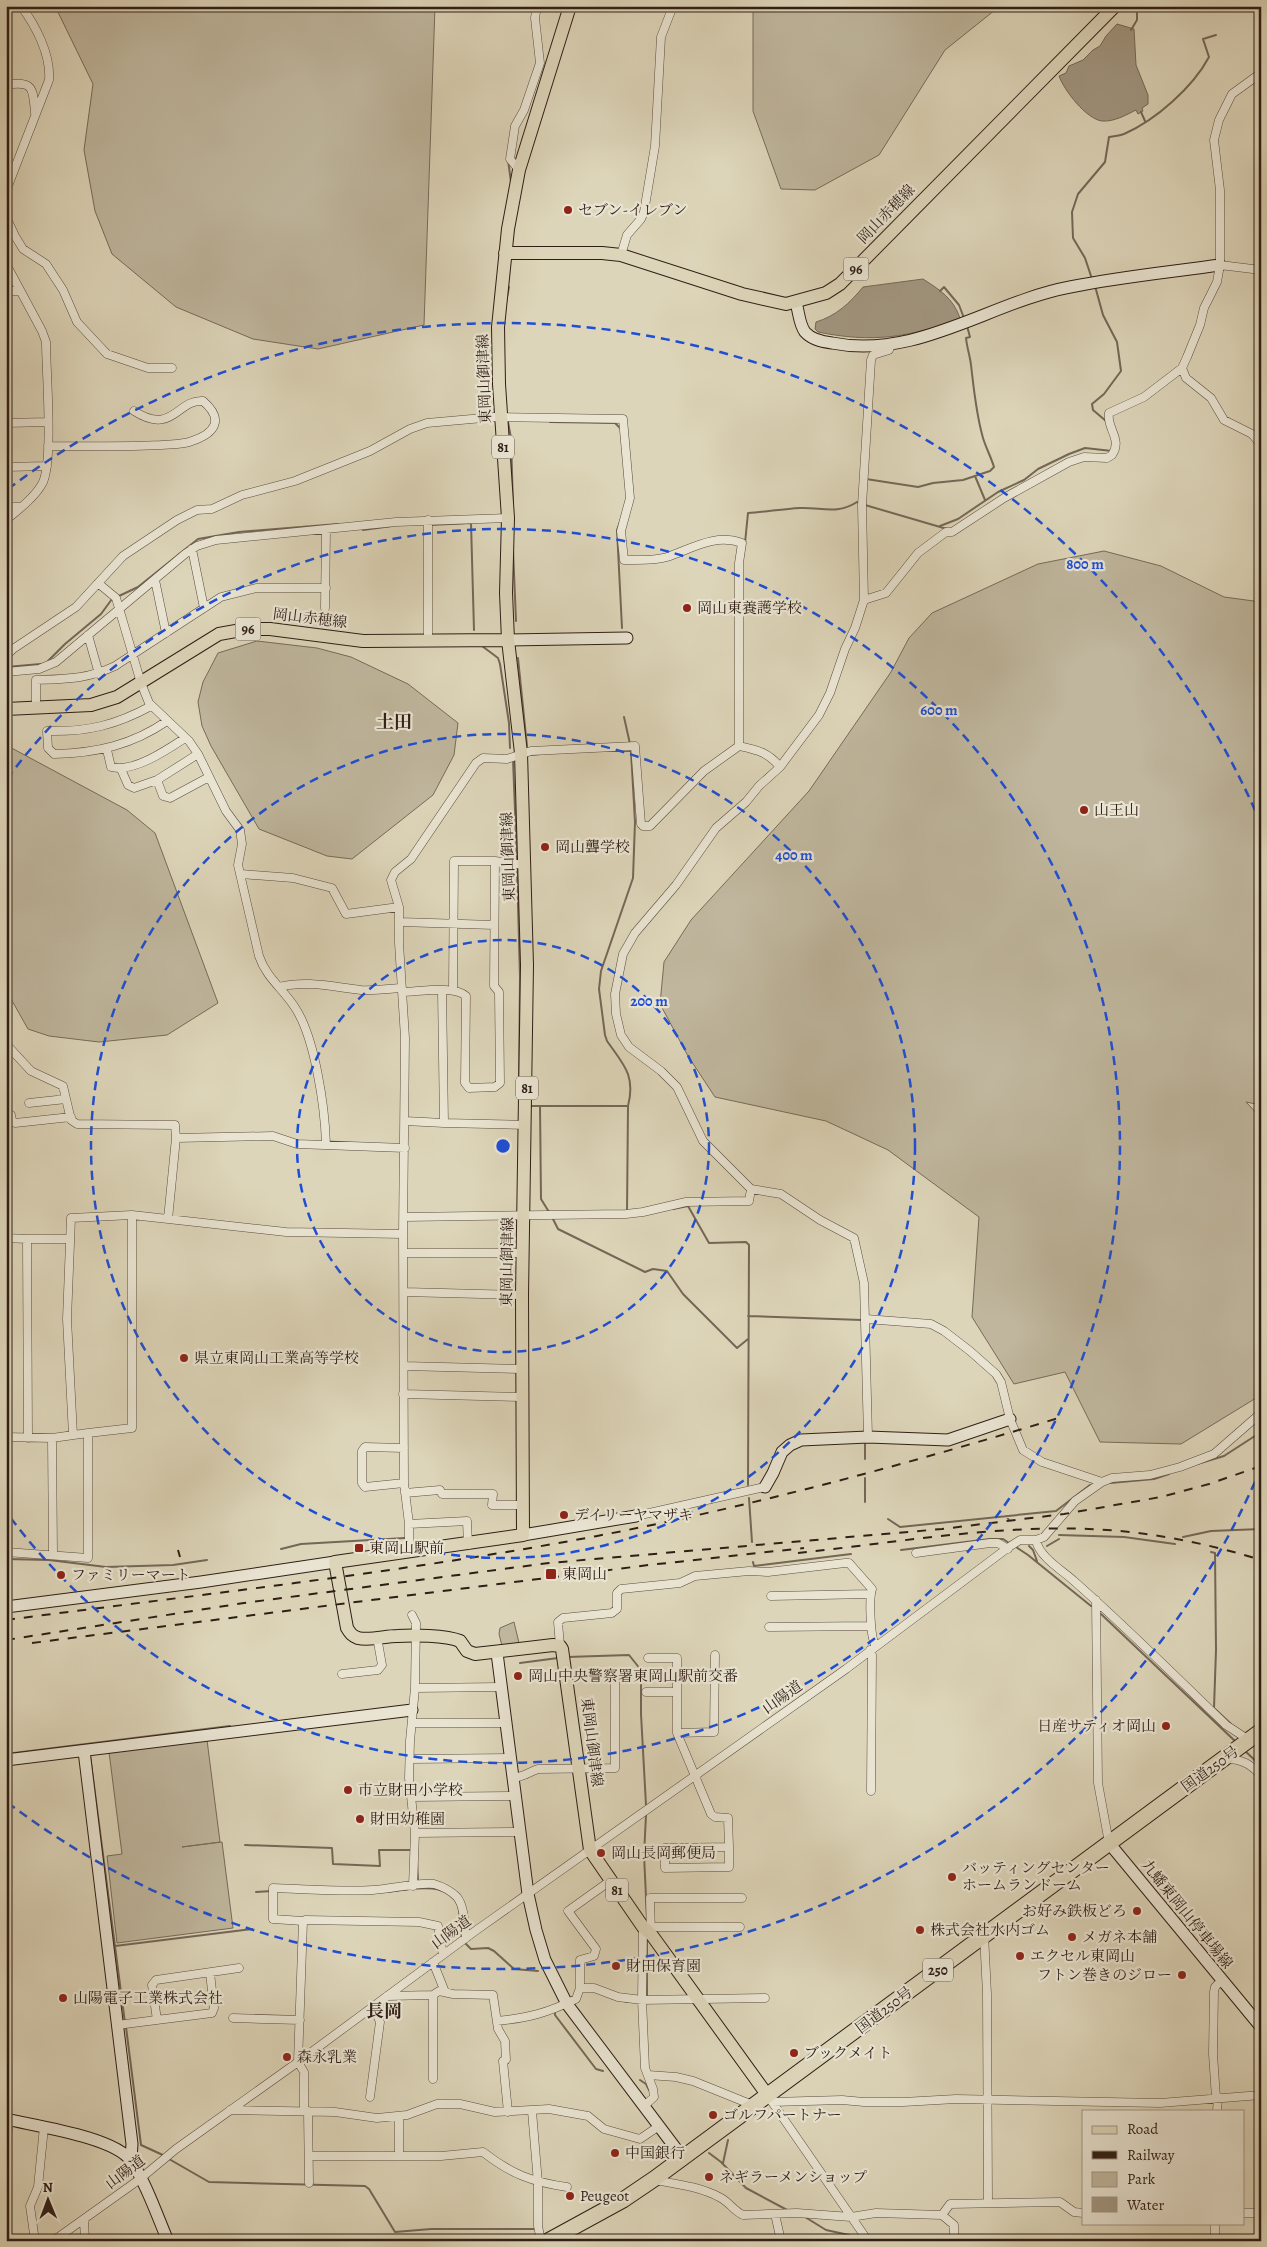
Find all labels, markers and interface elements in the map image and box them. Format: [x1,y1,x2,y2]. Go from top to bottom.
street label: 岡山赤穂線 [853,180,919,248]
place label: セブン-イレブン [578,200,688,220]
marker: セブン-イレブン [562,204,574,216]
road number: 96 [844,258,868,280]
street label: 東岡山御津線 [472,334,496,424]
road number: 81 [492,436,514,458]
text: 800 m [1066,554,1104,574]
place label: 岡山東養護学校 [697,598,802,618]
marker: 岡山東養護学校 [681,602,693,614]
street label: 岡山赤穂線 [272,604,348,632]
road number: 96 [236,618,260,640]
text: 600 m [920,700,958,720]
district label: 土田 [376,710,412,734]
place label: 山王山 [1094,800,1139,820]
marker: 山王山 [1078,804,1090,816]
street label: 東岡山御津線 [496,812,520,902]
place label: 岡山聾学校 [555,837,630,857]
marker: 岡山聾学校 [539,841,551,853]
text: 400 m [775,845,813,865]
text: 200 m [630,991,668,1011]
road number: 81 [516,1076,538,1100]
centre of rings [494,1137,512,1155]
street label: 東岡山御津線 [496,1217,518,1307]
place label: 県立東岡山工業高等学校 [194,1348,359,1368]
marker: 県立東岡山工業高等学校 [178,1352,190,1364]
place label: デイリーヤマザキ [574,1505,693,1525]
marker: デイリーヤマザキ [558,1509,570,1521]
place label: 東岡山駅前 [369,1538,444,1558]
marker: 東岡山駅前 [353,1542,365,1554]
place label: 東岡山 [562,1564,607,1584]
place label: ファミリーマート [71,1565,191,1585]
marker: 東岡山 [544,1567,558,1581]
marker: ファミリーマート [55,1569,67,1581]
place label: 岡山中央警察署東岡山駅前交番 [528,1666,738,1686]
marker: 岡山中央警察署東岡山駅前交番 [512,1670,524,1682]
street label: 山陽道 [758,1676,806,1718]
street label: 東岡山御津線 [577,1696,607,1788]
place label: 日産サティオ岡山 [1037,1716,1156,1736]
marker: 日産サティオ岡山 [1160,1720,1172,1732]
street label: 国道250号 [1177,1741,1243,1797]
place label: 市立財田小学校 [358,1780,463,1800]
marker: 市立財田小学校 [342,1784,354,1796]
place label: 財田幼稚園 [370,1809,445,1829]
marker: 財田幼稚園 [354,1813,366,1825]
place label: 岡山長岡郵便局 [611,1843,716,1863]
marker: 岡山長岡郵便局 [595,1847,607,1859]
street label: 九蟠東岡山停車場線 [1137,1855,1237,1973]
place label: バッティングセンター ホームランドーム [962,1858,1110,1895]
marker: バッティングセンター ホームランドーム [946,1871,958,1883]
road number: 81 [606,1878,628,1902]
place label: お好み鉄板どろ [1022,1901,1127,1921]
marker: お好み鉄板どろ [1131,1905,1143,1917]
street label: 山陽道 [427,1911,475,1953]
place label: 株式会社水内ゴム [930,1920,1050,1940]
marker: 株式会社水内ゴム [914,1924,926,1936]
place label: メガネ本舗 [1082,1927,1157,1947]
marker: メガネ本舗 [1066,1931,1078,1943]
place label: エクセル東岡山 [1030,1946,1135,1966]
marker: エクセル東岡山 [1014,1950,1026,1962]
place label: 財田保育園 [626,1956,701,1976]
road number: 250 [923,1958,953,1982]
marker: 財田保育園 [610,1960,622,1972]
place label: フトン巻きのジロー [1037,1965,1172,1985]
marker: フトン巻きのジロー [1176,1969,1188,1981]
street label: 国道250号 [851,1982,917,2038]
place label: 山陽電子工業株式会社 [73,1988,223,2008]
marker: 山陽電子工業株式会社 [57,1992,69,2004]
district label: 長岡 [366,1999,402,2023]
place label: ブックメイト [804,2043,893,2063]
place label: 森永乳業 [297,2047,357,2067]
marker: ブックメイト [788,2047,800,2059]
marker: 森永乳業 [281,2051,293,2063]
place label: ゴルフパートナー [723,2105,842,2125]
marker: ゴルフパートナー [707,2109,719,2121]
legend [1082,2110,1244,2224]
text: Road [1127,2119,1159,2139]
place label: 中国銀行 [625,2143,685,2163]
text: Railway [1127,2145,1175,2165]
marker: 中国銀行 [609,2147,621,2159]
street label: 山陽道 [101,2150,149,2194]
place label: ネギラーメンショップ [719,2167,868,2187]
text: Park [1127,2169,1156,2189]
marker: ネギラーメンショップ [703,2171,715,2183]
north arrow [22,2174,72,2224]
text: N [43,2178,53,2197]
place label: Peugeot [580,2186,629,2206]
marker: Peugeot [564,2190,576,2202]
text: Water [1126,2195,1164,2215]

